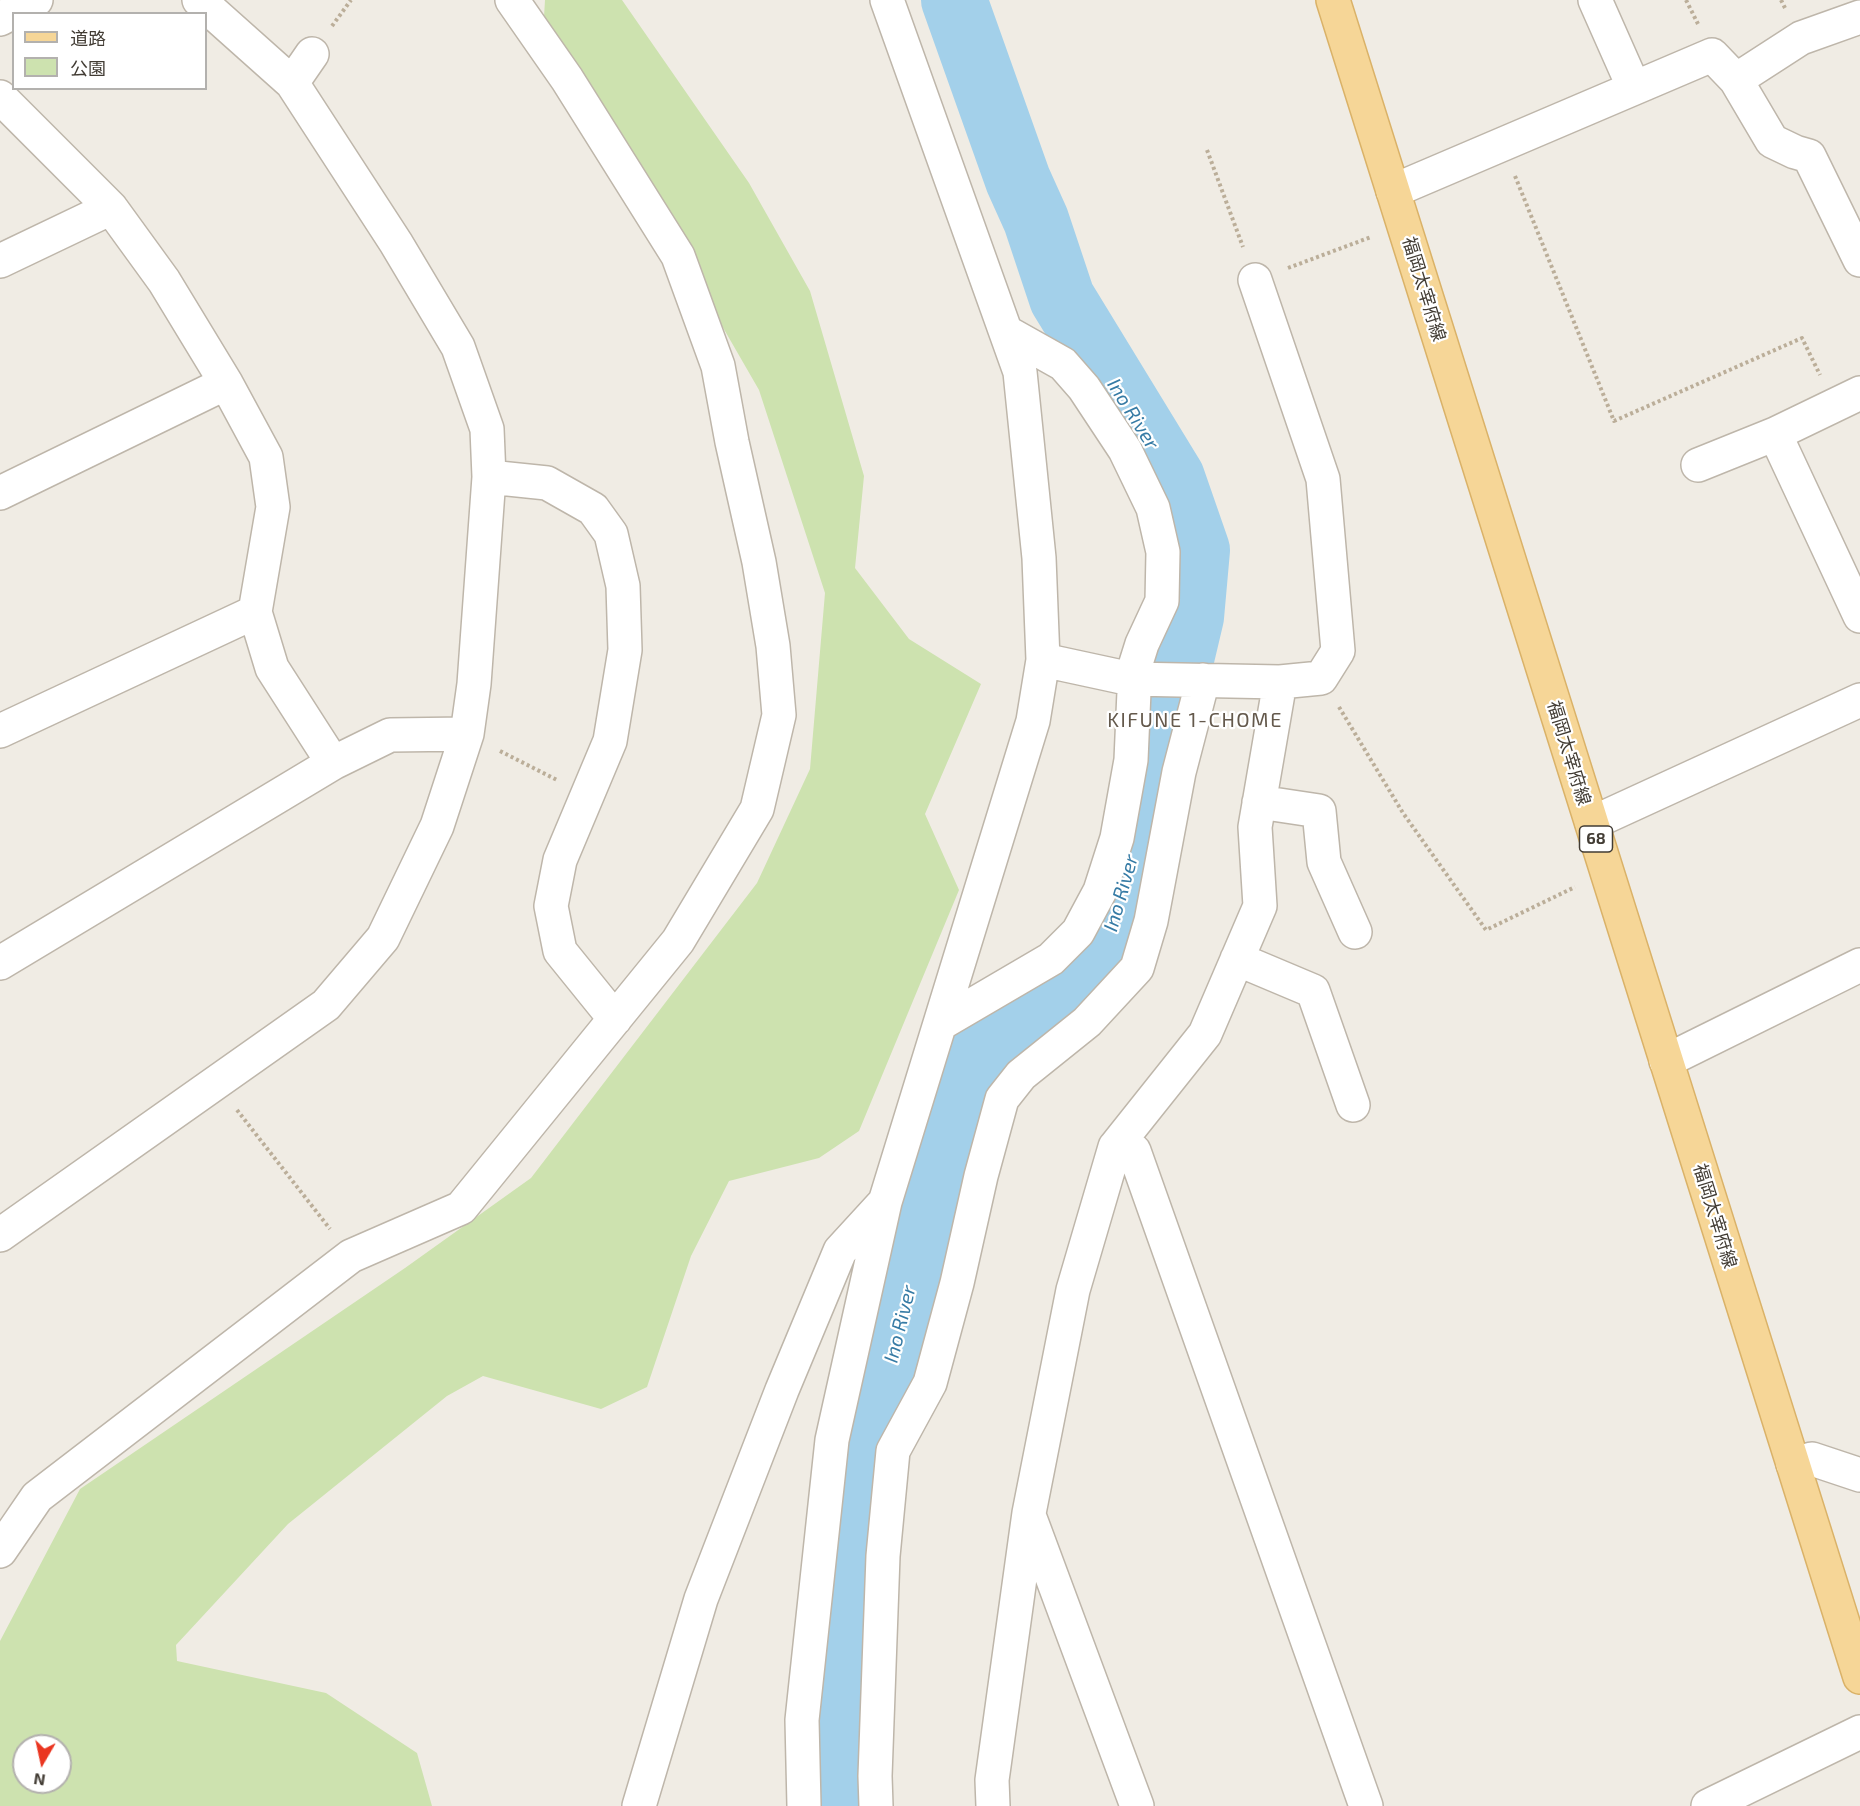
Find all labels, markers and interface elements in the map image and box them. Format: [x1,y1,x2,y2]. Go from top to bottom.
legend [12,12,207,90]
text: 道路 [70,27,106,49]
text: 公園 [70,57,106,79]
street label: 福岡太宰府線 [1398,234,1450,344]
water label: Ino River [1102,374,1164,454]
street label: 福岡太宰府線 [1543,698,1595,808]
district label: KIFUNE 1-CHOME [1107,708,1283,732]
road number: 68 [1580,826,1612,852]
water label: Ino River [1099,852,1143,934]
street label: 福岡太宰府線 [1689,1161,1741,1271]
water label: Ino River [879,1283,921,1365]
north arrow [12,1734,72,1794]
text: N [32,1770,47,1791]

